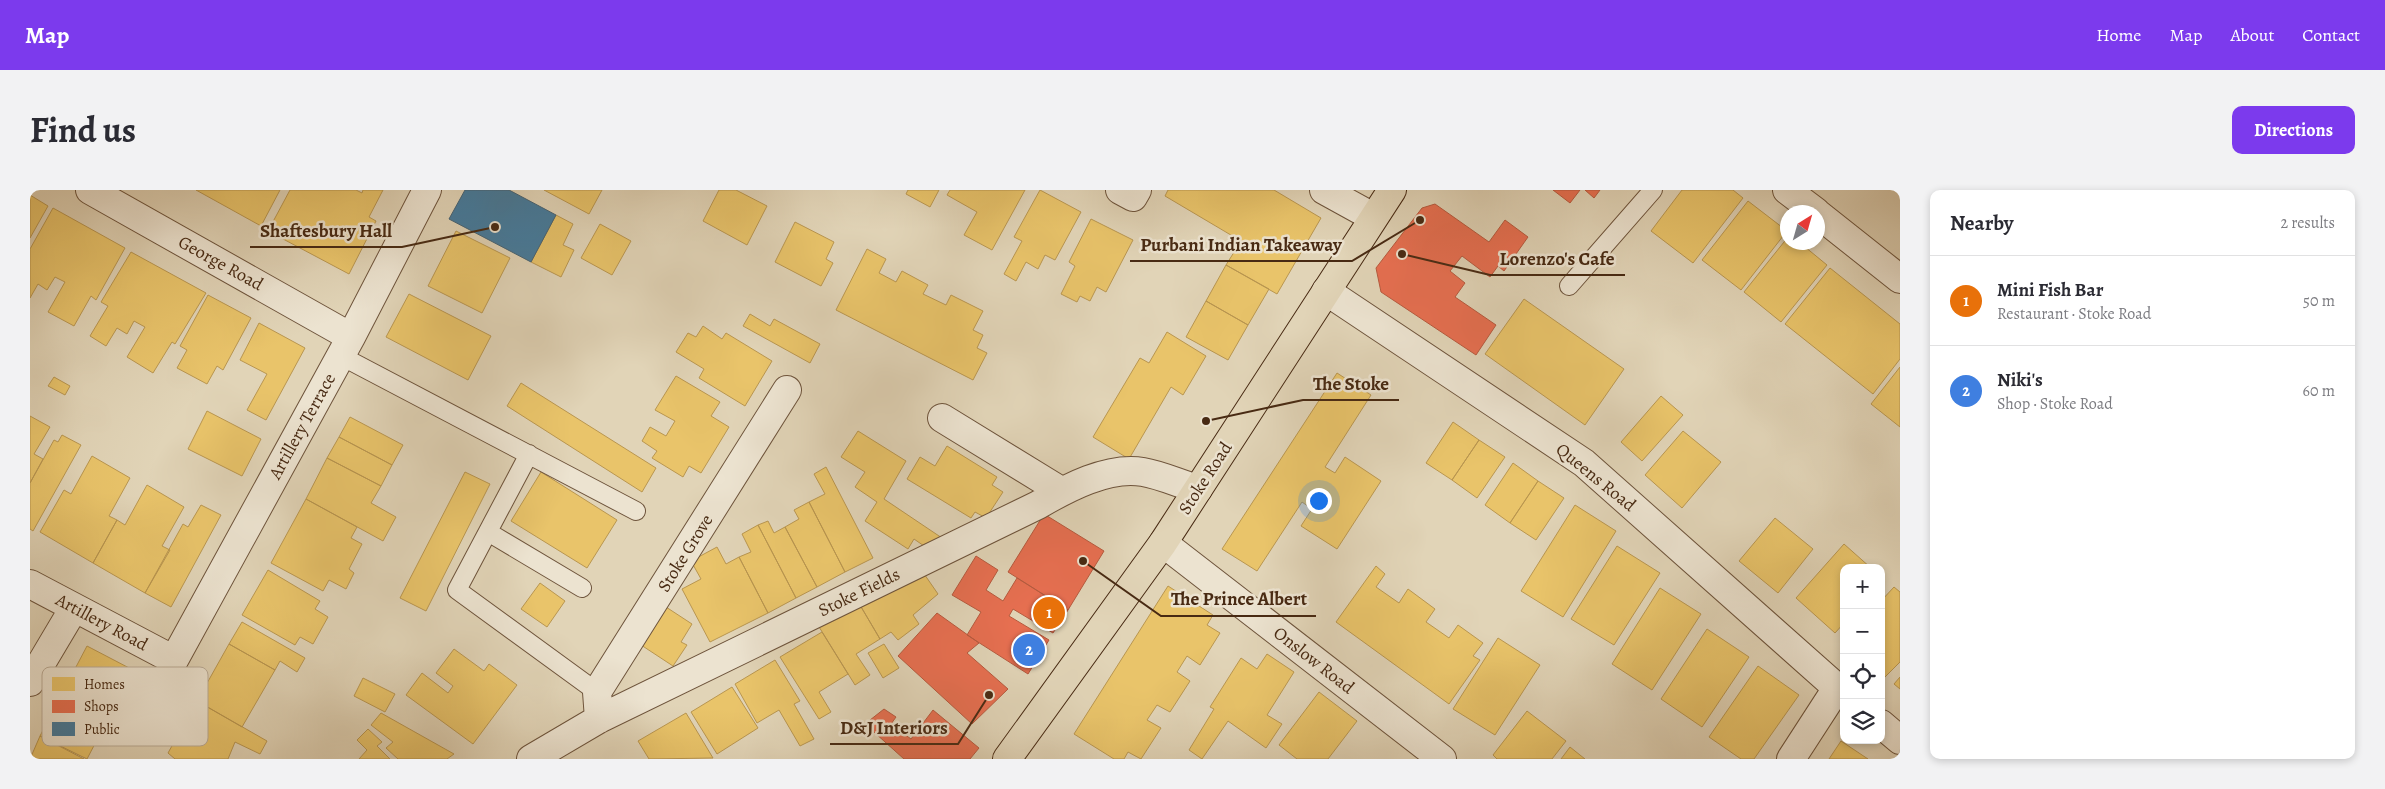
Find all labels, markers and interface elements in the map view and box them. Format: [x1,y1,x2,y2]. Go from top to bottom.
text: Map [25,19,69,51]
text: Home [2096,23,2141,47]
text: Map [2169,23,2202,47]
text: About [2230,23,2274,47]
text: Contact [2302,23,2360,47]
text: Find us [30,106,136,154]
button: Directions [2232,106,2355,154]
north arrow [1780,205,1825,250]
text: Nearby [1950,209,2013,237]
text: 2 results [2280,212,2335,234]
callout: Shaftesbury Hall [250,213,402,247]
text: Shaftesbury Hall [260,218,392,244]
callout: Purbani Indian Takeaway [1130,227,1352,261]
street label: George Road [174,230,268,296]
text: Purbani Indian Takeaway [1140,232,1343,258]
callout: Lorenzo's Cafe [1490,241,1625,275]
text: Lorenzo's Cafe [1499,246,1615,272]
text: Mini Fish Bar [1997,277,2104,303]
text: 1 [1963,290,1969,312]
text: 50 m [2303,290,2335,312]
text: Restaurant · Stoke Road [1997,303,2151,325]
callout: The Stoke [1303,366,1399,400]
text: Niki's [1997,367,2043,393]
street label: Artillery Terrace [262,369,341,484]
text: The Stoke [1313,371,1389,397]
text: 2 [1962,380,1970,402]
text: 60 m [2303,380,2335,402]
text: Shop · Stoke Road [1997,393,2113,415]
street label: Stoke Road [1173,437,1238,519]
street label: Queens Road [1551,437,1641,517]
your location [1306,488,1332,514]
street label: Stoke Grove [652,510,718,596]
street label: Stoke Fields [814,562,904,622]
map controls [1840,564,1885,744]
button: + [1840,564,1885,609]
callout: The Prince Albert [1161,582,1316,616]
text: The Prince Albert [1171,586,1308,612]
street label: Artillery Road [51,587,153,656]
pin: 1 [1033,594,1065,632]
button: − [1840,609,1885,654]
street label: Onslow Road [1269,621,1360,699]
pin: 2 [1013,631,1045,669]
button: locate [1840,654,1885,699]
legend [42,667,208,746]
text: Homes [84,675,125,694]
text: Shops [84,697,119,716]
button: layers [1840,699,1885,744]
callout: D&J Interiors [830,710,958,744]
text: D&J Interiors [840,715,948,741]
text: Public [84,720,120,739]

